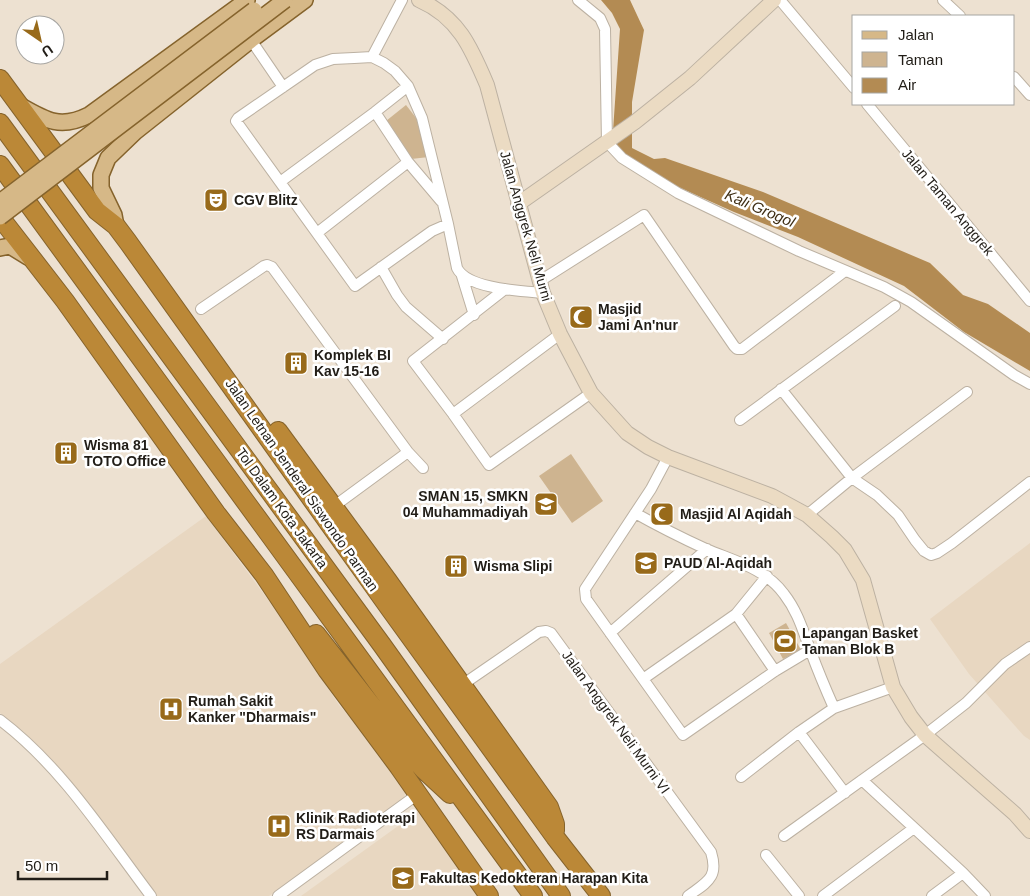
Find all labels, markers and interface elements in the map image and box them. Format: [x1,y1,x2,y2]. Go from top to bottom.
north arrow [15,15,65,65]
legend [852,15,1015,105]
text: Jalan [898,26,934,43]
text: U [39,41,56,60]
text: Taman [898,51,943,68]
text: Air [898,76,916,93]
street label: Jalan Taman Anggrek [899,145,998,259]
street label: Jalan Anggrek Neli Murni [497,149,555,303]
water label: Kali Grogol [723,186,798,231]
theatre icon: CGV Blitz [203,187,229,213]
place label: CGV Blitz [234,192,298,208]
place label: Masjid Jami An'nur [598,301,678,333]
mosque icon: Masjid Jami An'nur [568,304,594,330]
place label: Komplek BI Kav 15-16 [314,347,391,379]
building icon: Komplek BI Kav 15-16 [283,350,309,376]
street label: Jalan Letnan Jenderal Siswondo Parman [222,376,382,594]
place label: Wisma 81 TOTO Office [84,437,166,469]
building icon: Wisma 81 TOTO Office [53,440,79,466]
street label: Tol Dalam Kota Jakarta [233,445,331,571]
place label: SMAN 15, SMKN 04 Muhammadiyah [403,488,528,520]
school or university icon: SMAN 15, SMKN 04 Muhammadiyah [533,491,559,517]
mosque icon: Masjid Al Aqidah [649,501,675,527]
place label: Masjid Al Aqidah [680,506,792,522]
school or university icon: PAUD Al-Aqidah [633,550,659,576]
building icon: Wisma Slipi [443,553,469,579]
place label: PAUD Al-Aqidah [664,555,772,571]
place label: Wisma Slipi [474,558,552,574]
place label: Lapangan Basket Taman Blok B [802,625,918,657]
sports icon: Lapangan Basket Taman Blok B [772,628,798,654]
street label: Jalan Anggrek Neli Murni VI [559,647,673,797]
place label: Rumah Sakit Kanker "Dharmais" [188,693,316,725]
hospital icon: Rumah Sakit Kanker "Dharmais" [158,696,184,722]
place label: Klinik Radioterapi RS Darmais [296,810,415,842]
hospital icon: Klinik Radioterapi RS Darmais [266,813,292,839]
scale bar [18,848,106,880]
text: 50 m [25,857,58,874]
school or university icon: Fakultas Kedokteran Harapan Kita [390,865,416,891]
place label: Fakultas Kedokteran Harapan Kita [420,870,648,886]

